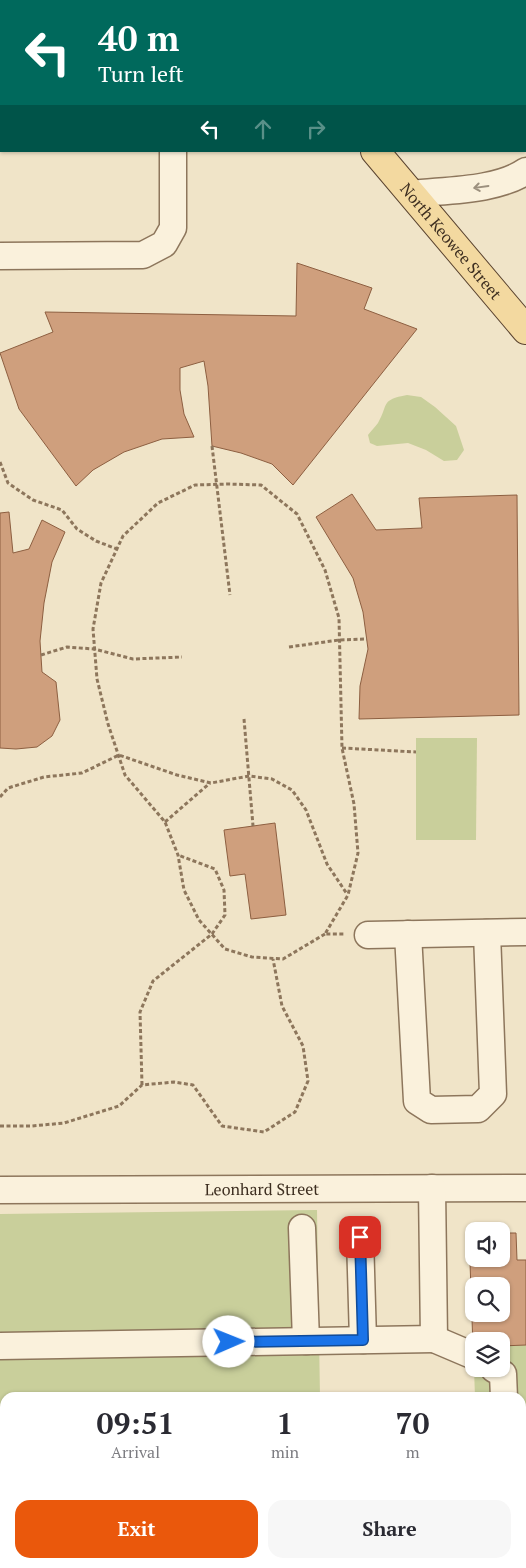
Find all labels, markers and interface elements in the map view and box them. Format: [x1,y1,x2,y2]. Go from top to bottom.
text: 40 m [98,15,179,61]
icon: left [15,20,80,85]
text: Turn left [98,59,184,88]
icon: left [196,115,224,143]
icon: ahead [249,115,277,143]
icon: right [302,115,330,143]
street label: North Keowee Street [395,178,507,304]
one-way arrow [473,182,489,192]
street label: Leonhard Street [205,1178,319,1200]
pin [339,1216,381,1258]
map controls [465,1222,510,1377]
button: sound [465,1222,510,1267]
icon: arrive [346,1223,374,1251]
button: search [465,1277,510,1322]
position arrow [202,1315,254,1367]
button: layers [465,1332,510,1377]
text: 09:51 [96,1403,175,1443]
text: 1 [277,1403,294,1443]
text: 70 [396,1403,430,1443]
text: Arrival [111,1441,160,1463]
text: min [271,1441,299,1463]
text: m [406,1441,419,1463]
button: Exit [15,1500,258,1558]
button: Share [268,1500,511,1558]

